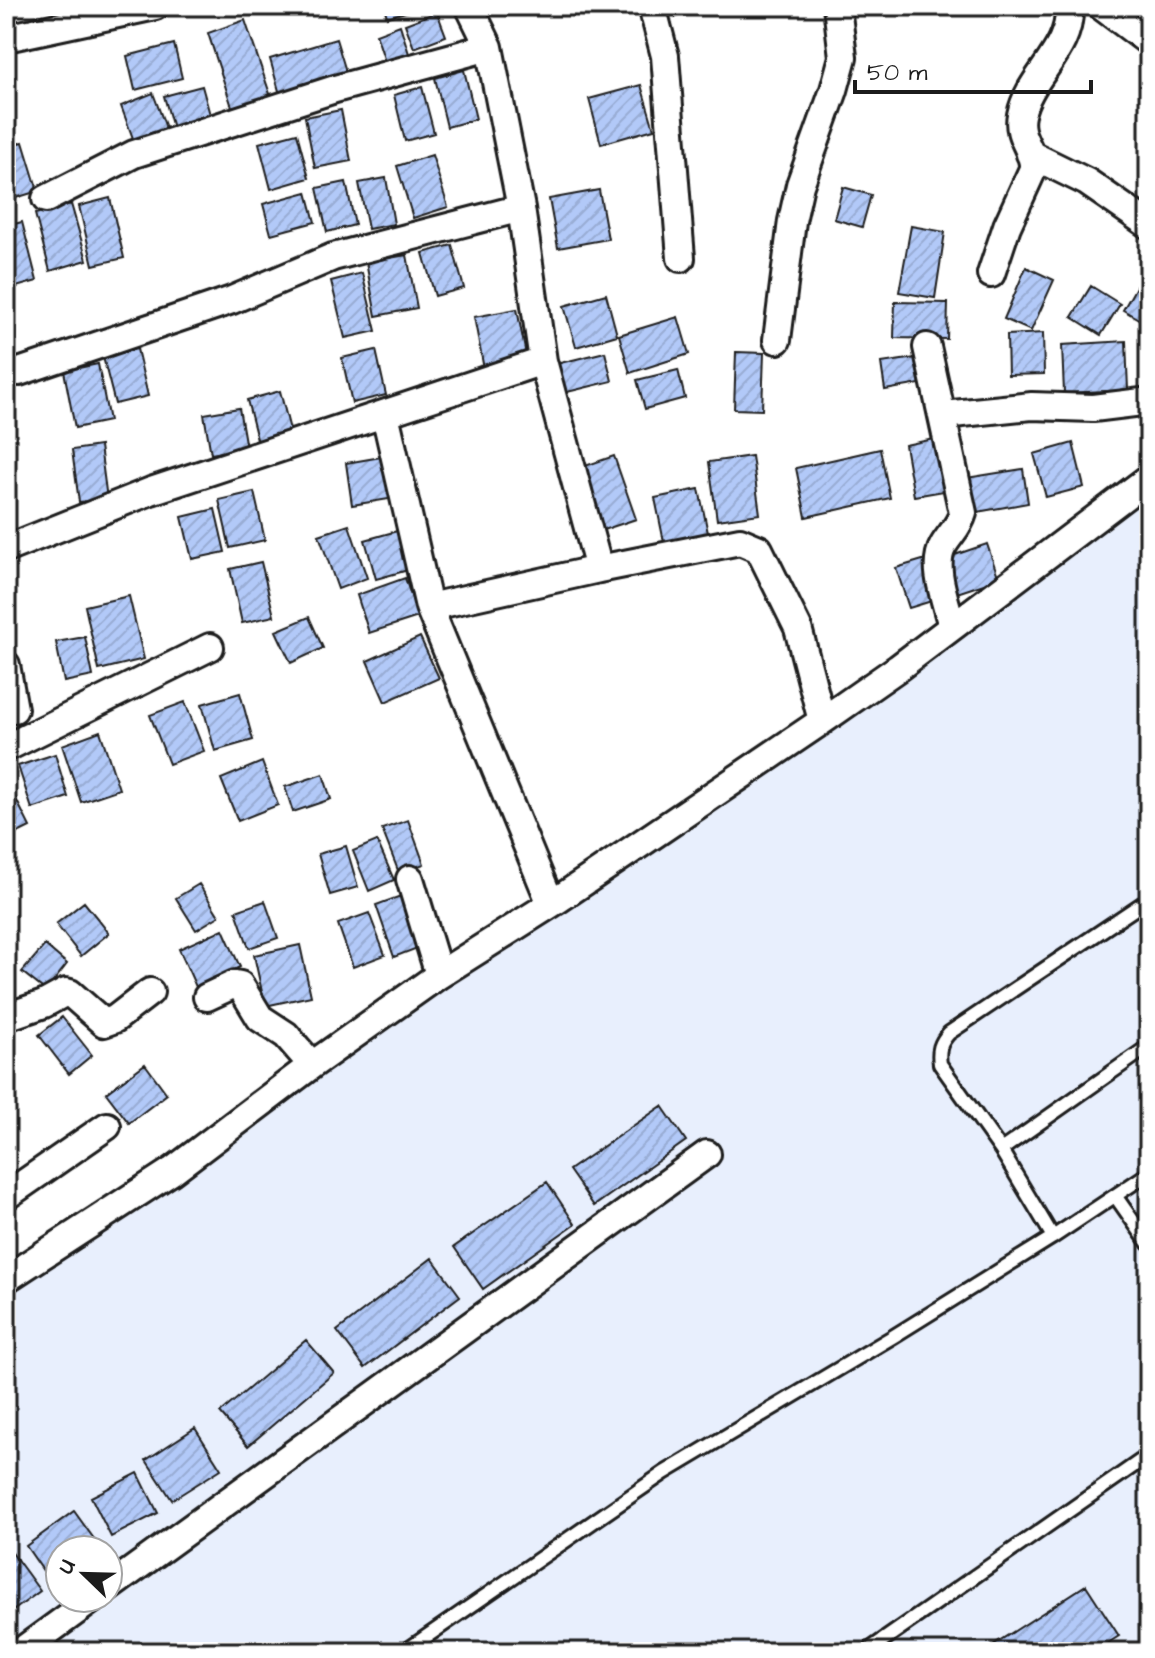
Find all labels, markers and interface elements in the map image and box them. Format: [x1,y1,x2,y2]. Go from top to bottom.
scale bar [855,44,1091,94]
text: 50 m [867,56,928,90]
north arrow [44,1534,124,1614]
text: U [50,1555,84,1579]

